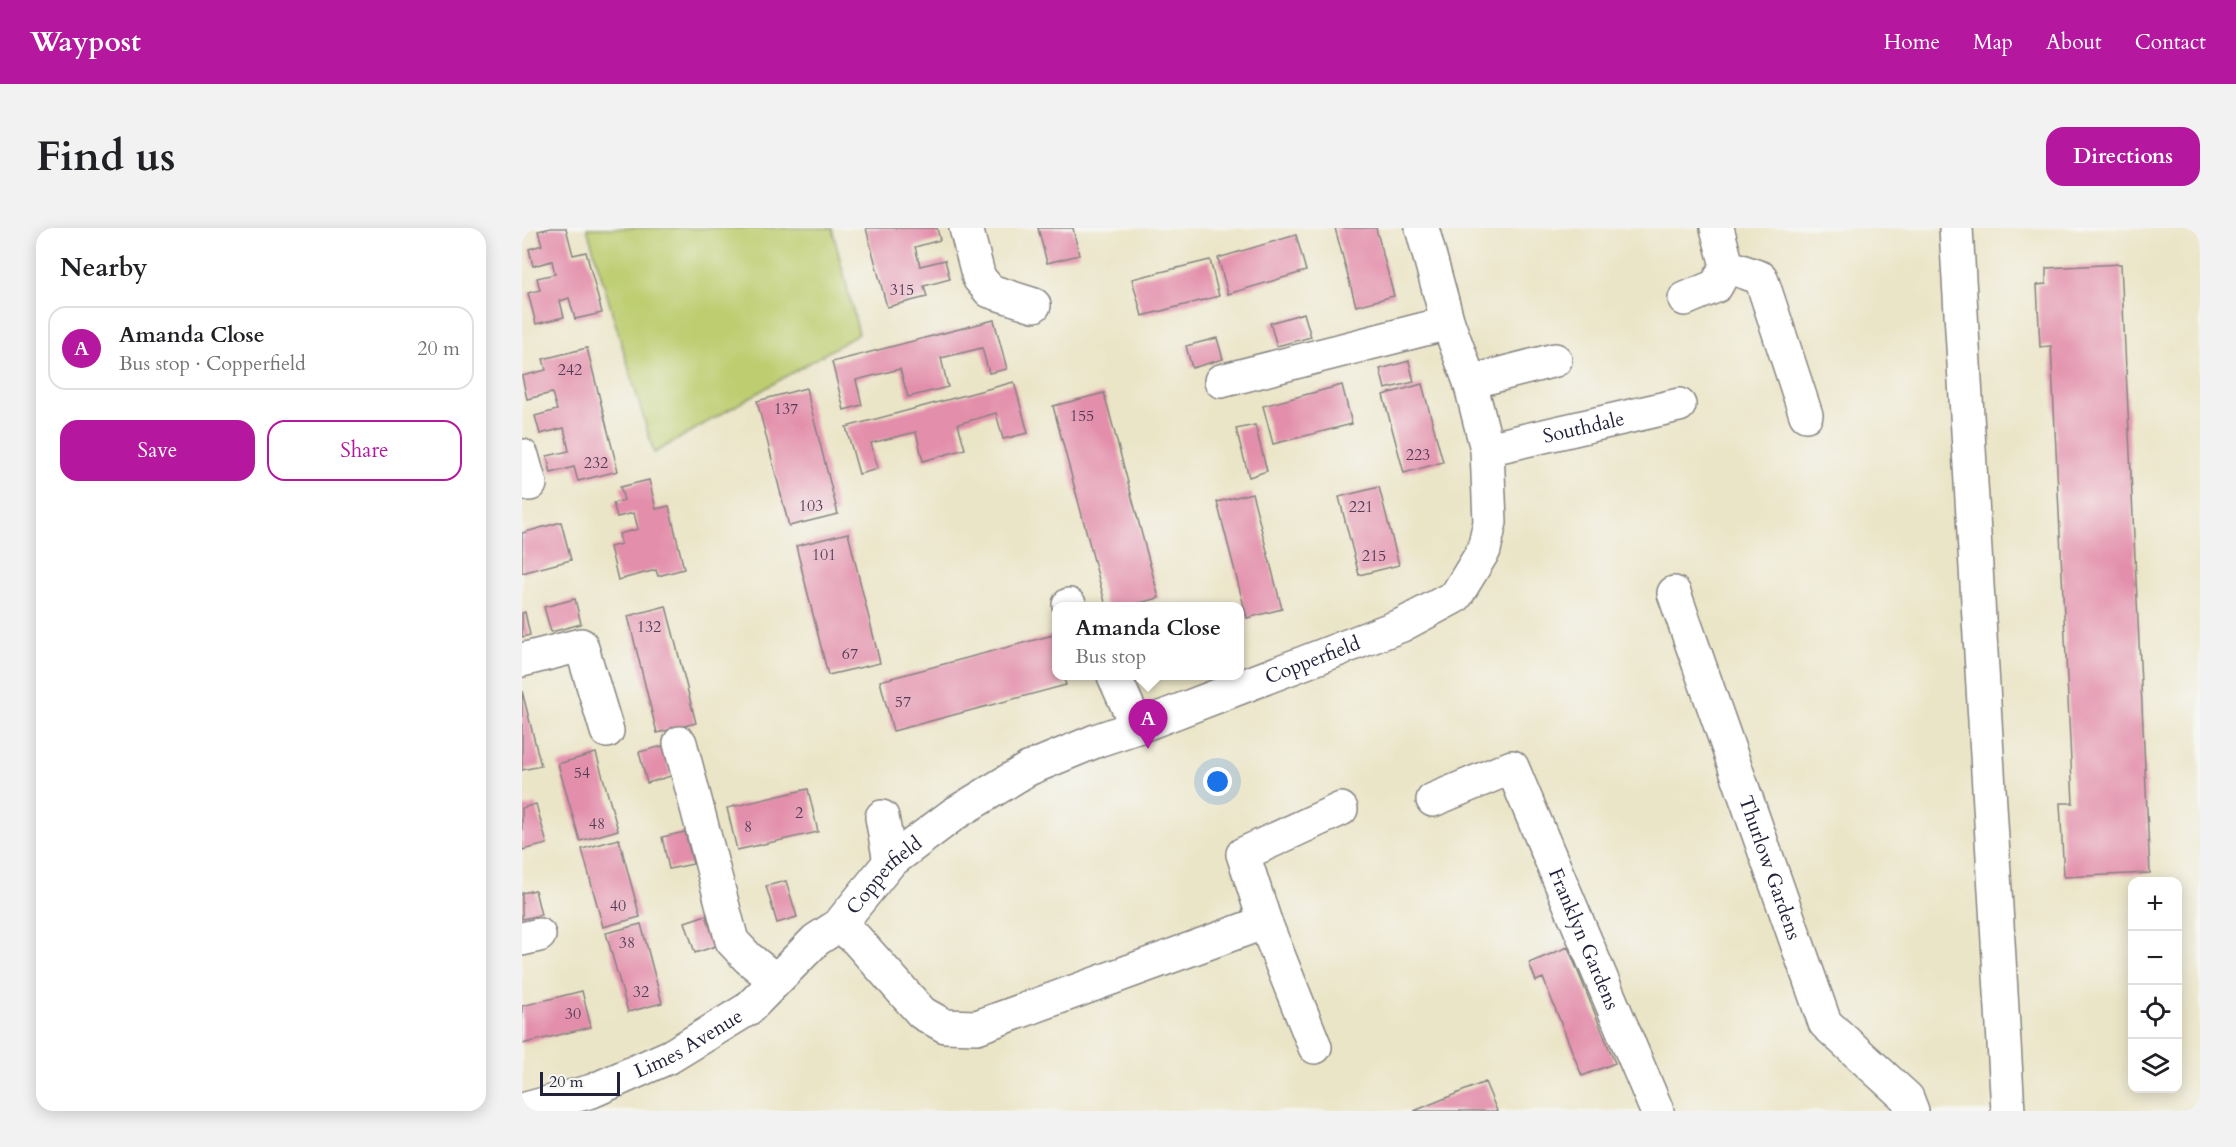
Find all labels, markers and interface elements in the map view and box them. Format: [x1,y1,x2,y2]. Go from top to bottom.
text: Waypost [30,23,141,61]
text: Home [1884,28,1940,57]
text: Map [1973,28,2013,57]
text: About [2046,28,2102,57]
text: Contact [2135,28,2206,57]
button: Directions [2046,127,2200,186]
text: Find us [36,128,176,185]
text: Nearby [60,250,148,285]
house number: 315 [890,279,914,301]
text: Amanda Close [119,320,265,350]
text: A [74,335,89,362]
text: 20 m [417,335,460,362]
text: Bus stop · Copperfield [119,350,306,377]
house number: 242 [558,359,582,381]
house number: 137 [774,398,798,420]
house number: 155 [1070,405,1094,427]
street label: Southdale [1540,405,1627,450]
button: Save [60,420,255,481]
button: Share [267,420,462,481]
house number: 223 [1406,444,1430,466]
house number: 232 [584,452,608,474]
house number: 103 [799,495,823,517]
house number: 221 [1349,496,1373,518]
house number: 101 [812,544,836,566]
house number: 215 [1362,545,1386,567]
popup [1052,602,1244,680]
text: Amanda Close [1075,613,1221,643]
house number: 132 [637,616,661,638]
street label: Copperfield [1261,629,1364,690]
house number: 67 [842,643,858,665]
text: Bus stop [1075,643,1146,670]
house number: 57 [895,691,911,713]
pin: A [1128,700,1168,749]
house number: 54 [574,762,590,784]
your location [1203,767,1232,796]
street label: Thurlow Gardens [1732,792,1808,943]
house number: 2 [795,802,803,824]
house number: 48 [589,813,605,835]
house number: 8 [744,816,752,838]
street label: Copperfield [840,830,928,920]
street label: Franklyn Gardens [1542,864,1626,1014]
map controls [2128,877,2182,1093]
button: + [2128,877,2182,931]
house number: 40 [610,895,626,917]
button: − [2128,931,2182,985]
house number: 38 [619,932,635,954]
house number: 32 [633,981,649,1003]
button: locate [2128,985,2182,1039]
street label: Limes Avenue [630,1002,748,1085]
house number: 30 [565,1003,581,1025]
button: layers [2128,1039,2182,1093]
scale bar [540,1069,620,1096]
text: 20 m [549,1071,583,1093]

